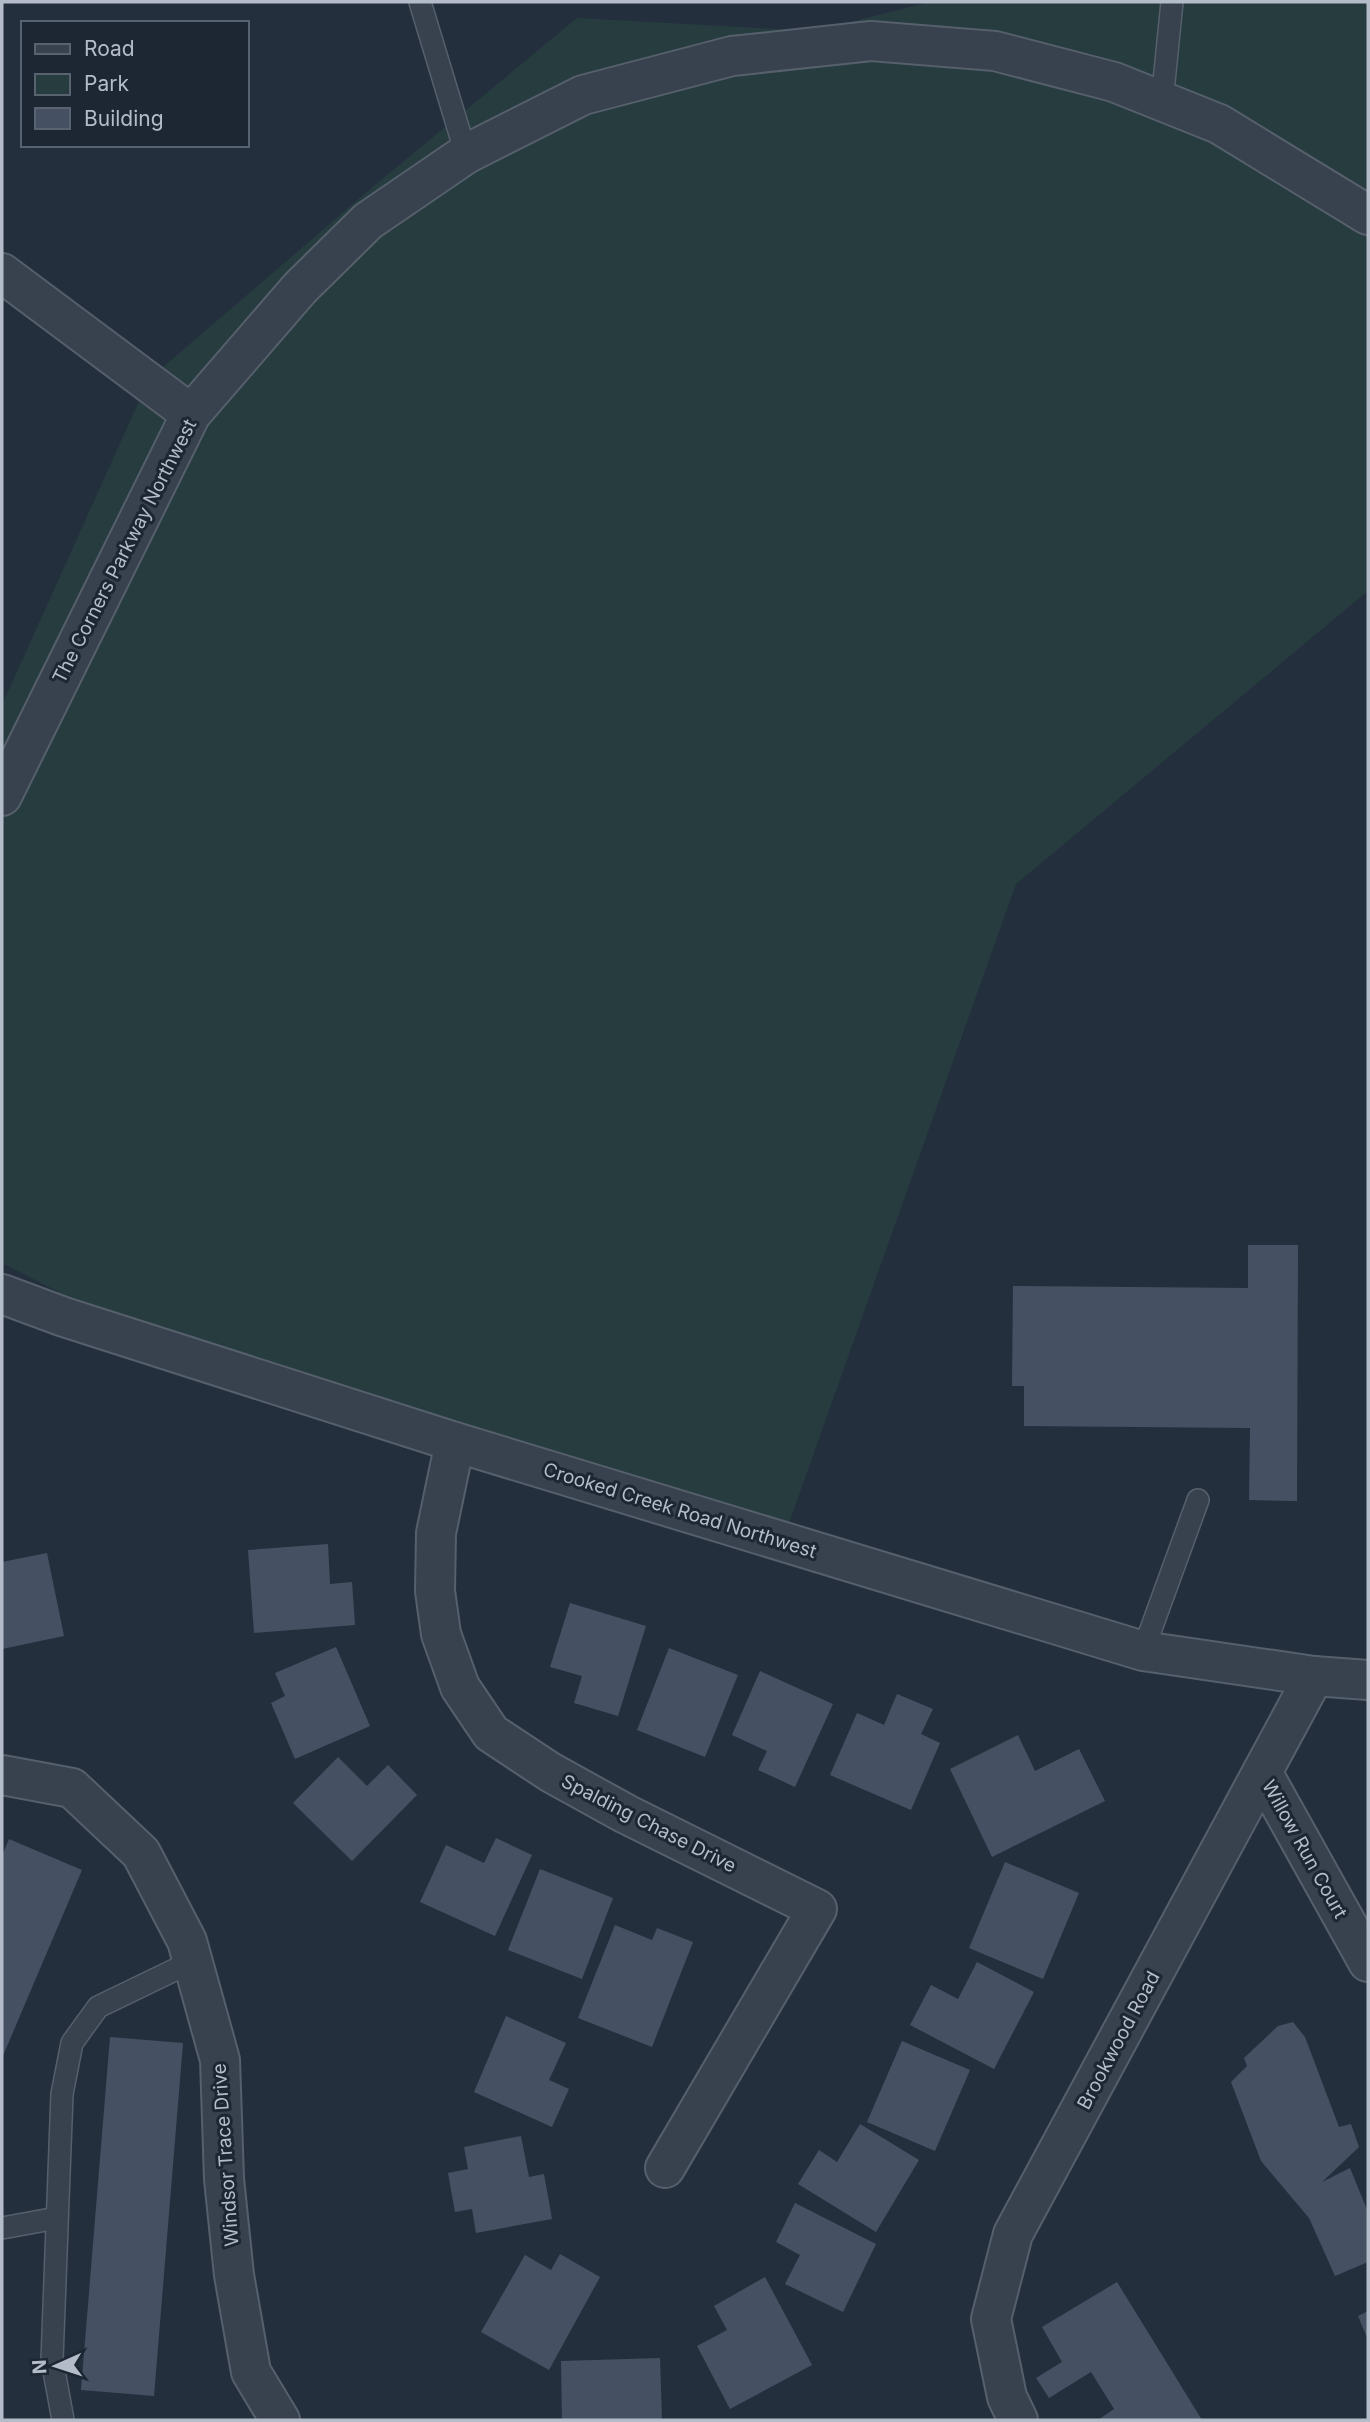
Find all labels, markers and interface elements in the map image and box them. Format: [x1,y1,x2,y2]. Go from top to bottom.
legend [21,21,248,147]
text: Road [84,36,135,61]
text: Park [84,71,129,96]
text: Building [84,106,164,131]
street label: The Corners Parkway Northwest [48,415,201,687]
street label: Crooked Creek Road Northwest [540,1458,819,1563]
street label: Spalding Chase Drive [558,1769,740,1878]
street label: Willow Run Court [1257,1776,1352,1922]
street label: Brookwood Road [1072,1967,1165,2113]
street label: Windsor Trace Drive [208,2063,243,2247]
north arrow [21,2331,91,2401]
text: N [28,2359,51,2375]

